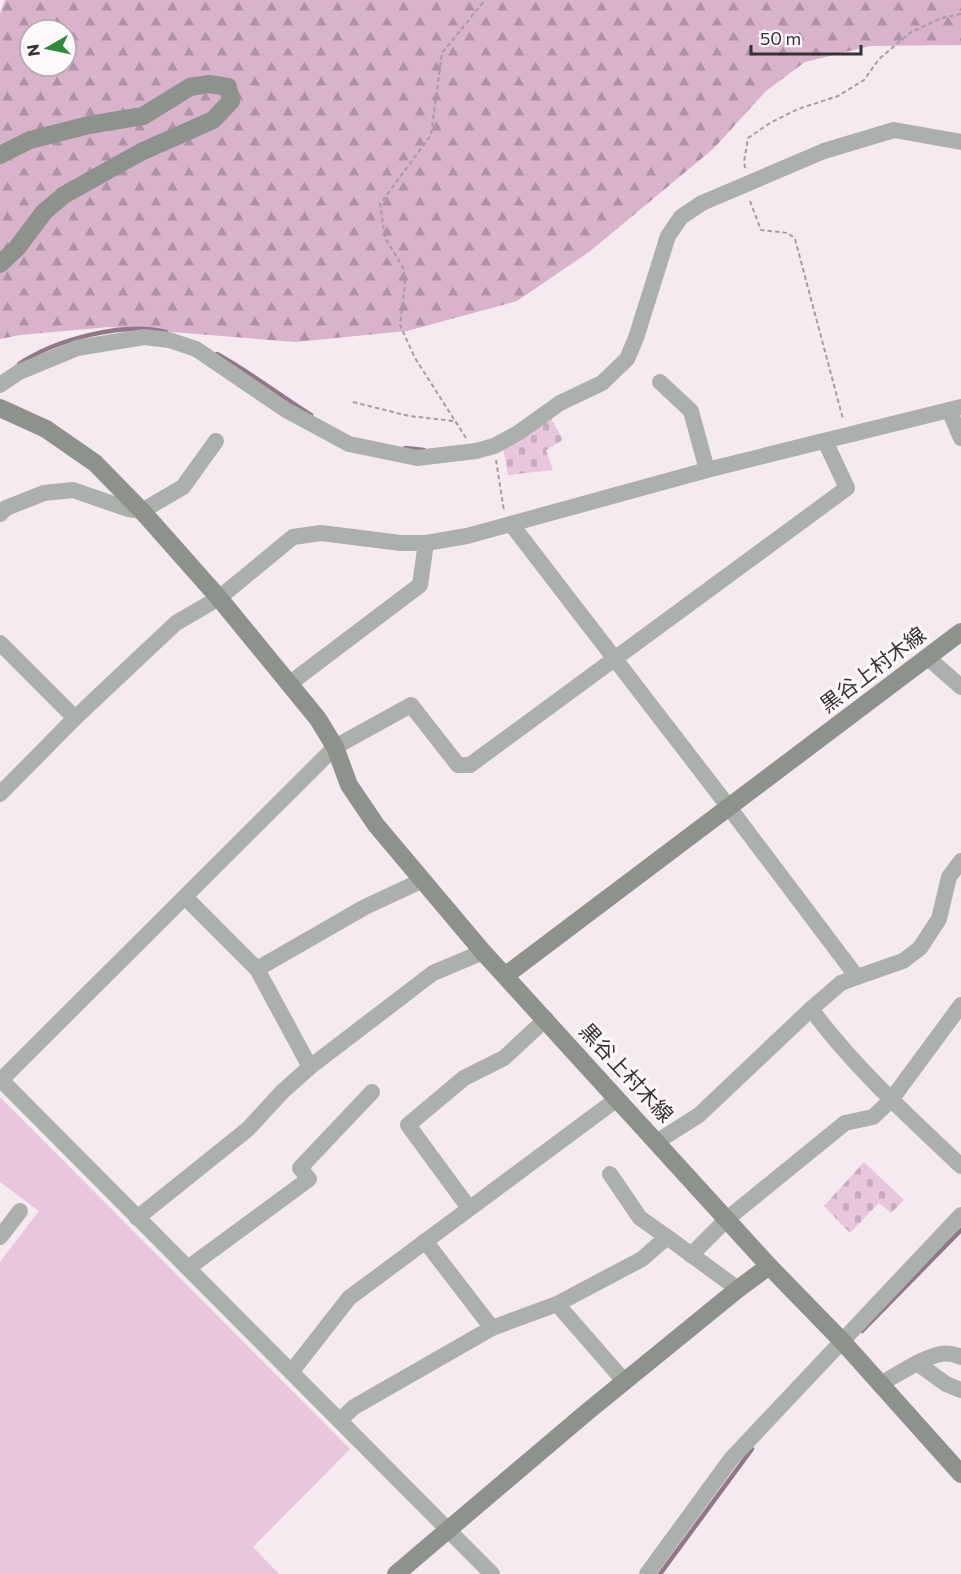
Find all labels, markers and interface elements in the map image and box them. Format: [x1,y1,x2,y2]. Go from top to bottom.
north arrow [18,18,78,78]
scale bar [751,18,860,56]
text: 50 m [760,27,801,49]
text: N [22,43,43,58]
street label: 黒谷上村木線 [814,621,930,717]
street label: 黒谷上村木線 [575,1017,679,1127]

